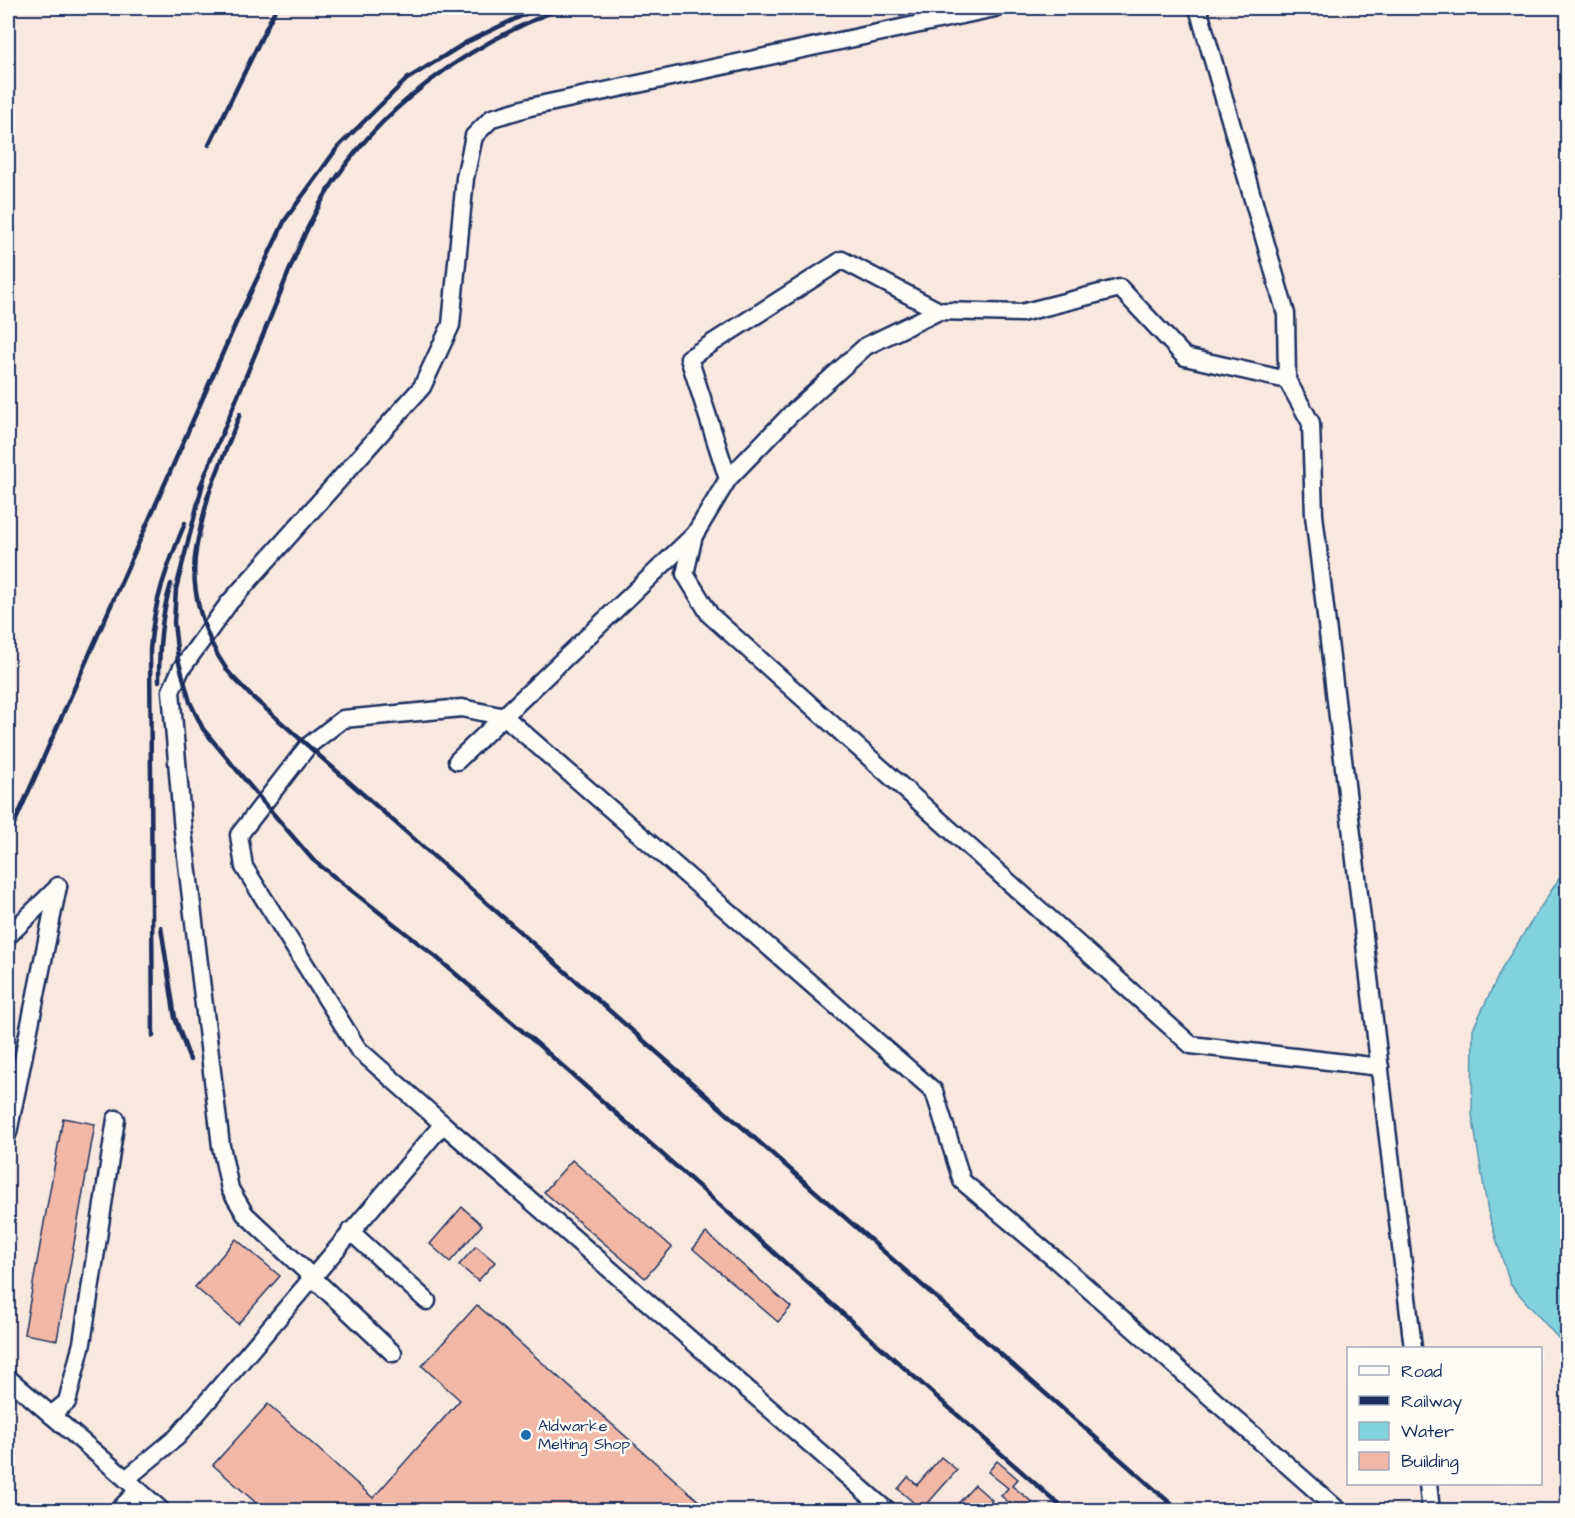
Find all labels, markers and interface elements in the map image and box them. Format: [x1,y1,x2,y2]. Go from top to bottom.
legend [1347,1347,1542,1485]
text: Road [1401,1359,1442,1384]
text: Railway [1401,1389,1462,1415]
place label: Aldwarke Melting Shop [538,1415,630,1456]
text: Water [1401,1419,1454,1444]
marker: Aldwarke Melting Shop [519,1428,533,1442]
text: Building [1401,1449,1459,1475]

